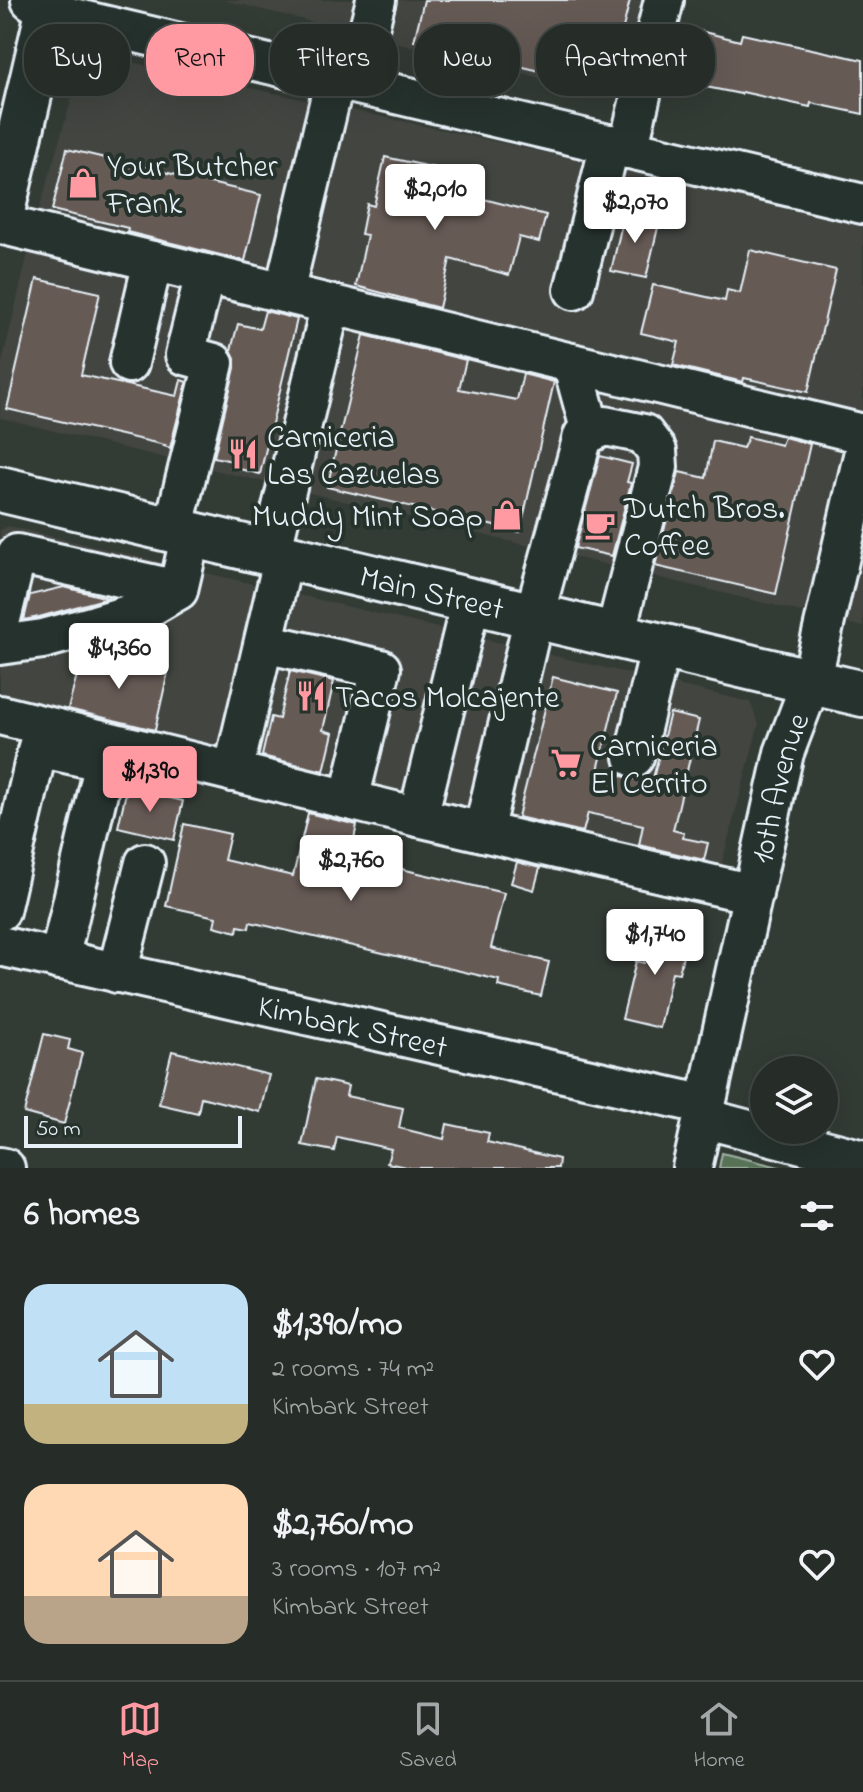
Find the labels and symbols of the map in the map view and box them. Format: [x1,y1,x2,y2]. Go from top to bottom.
place label: Your Butcher Frank [106,145,278,229]
pin: $2,010 [370,164,500,232]
shop icon: Your Butcher Frank [66,166,100,200]
pin: $2,070 [570,177,700,245]
place label: Carniceria Las Cazuelas [267,416,440,500]
restaurant icon: Carniceria Las Cazuelas [226,437,260,471]
place label: Dutch Bros. Coffee [623,487,785,571]
place label: Muddy Mint Soap [252,495,483,542]
shop icon: Muddy Mint Soap [490,498,524,532]
cafe icon: Dutch Bros. Coffee [583,508,617,542]
street label: Main Street [354,555,508,635]
pin: $4,360 [54,623,184,691]
place label: Tacos Molcajente [335,676,560,723]
restaurant icon: Tacos Molcajente [294,679,328,713]
street label: 10th Avenue [740,706,824,868]
place label: Carniceria El Cerrito [590,725,718,809]
pin: $1,390 [85,746,215,814]
supermarket icon: Carniceria El Cerrito [549,746,583,780]
pin: $2,760 [286,835,416,903]
pin: $1,740 [590,909,720,977]
street label: Kimbark Street [253,985,452,1073]
scale bar [24,1112,242,1148]

